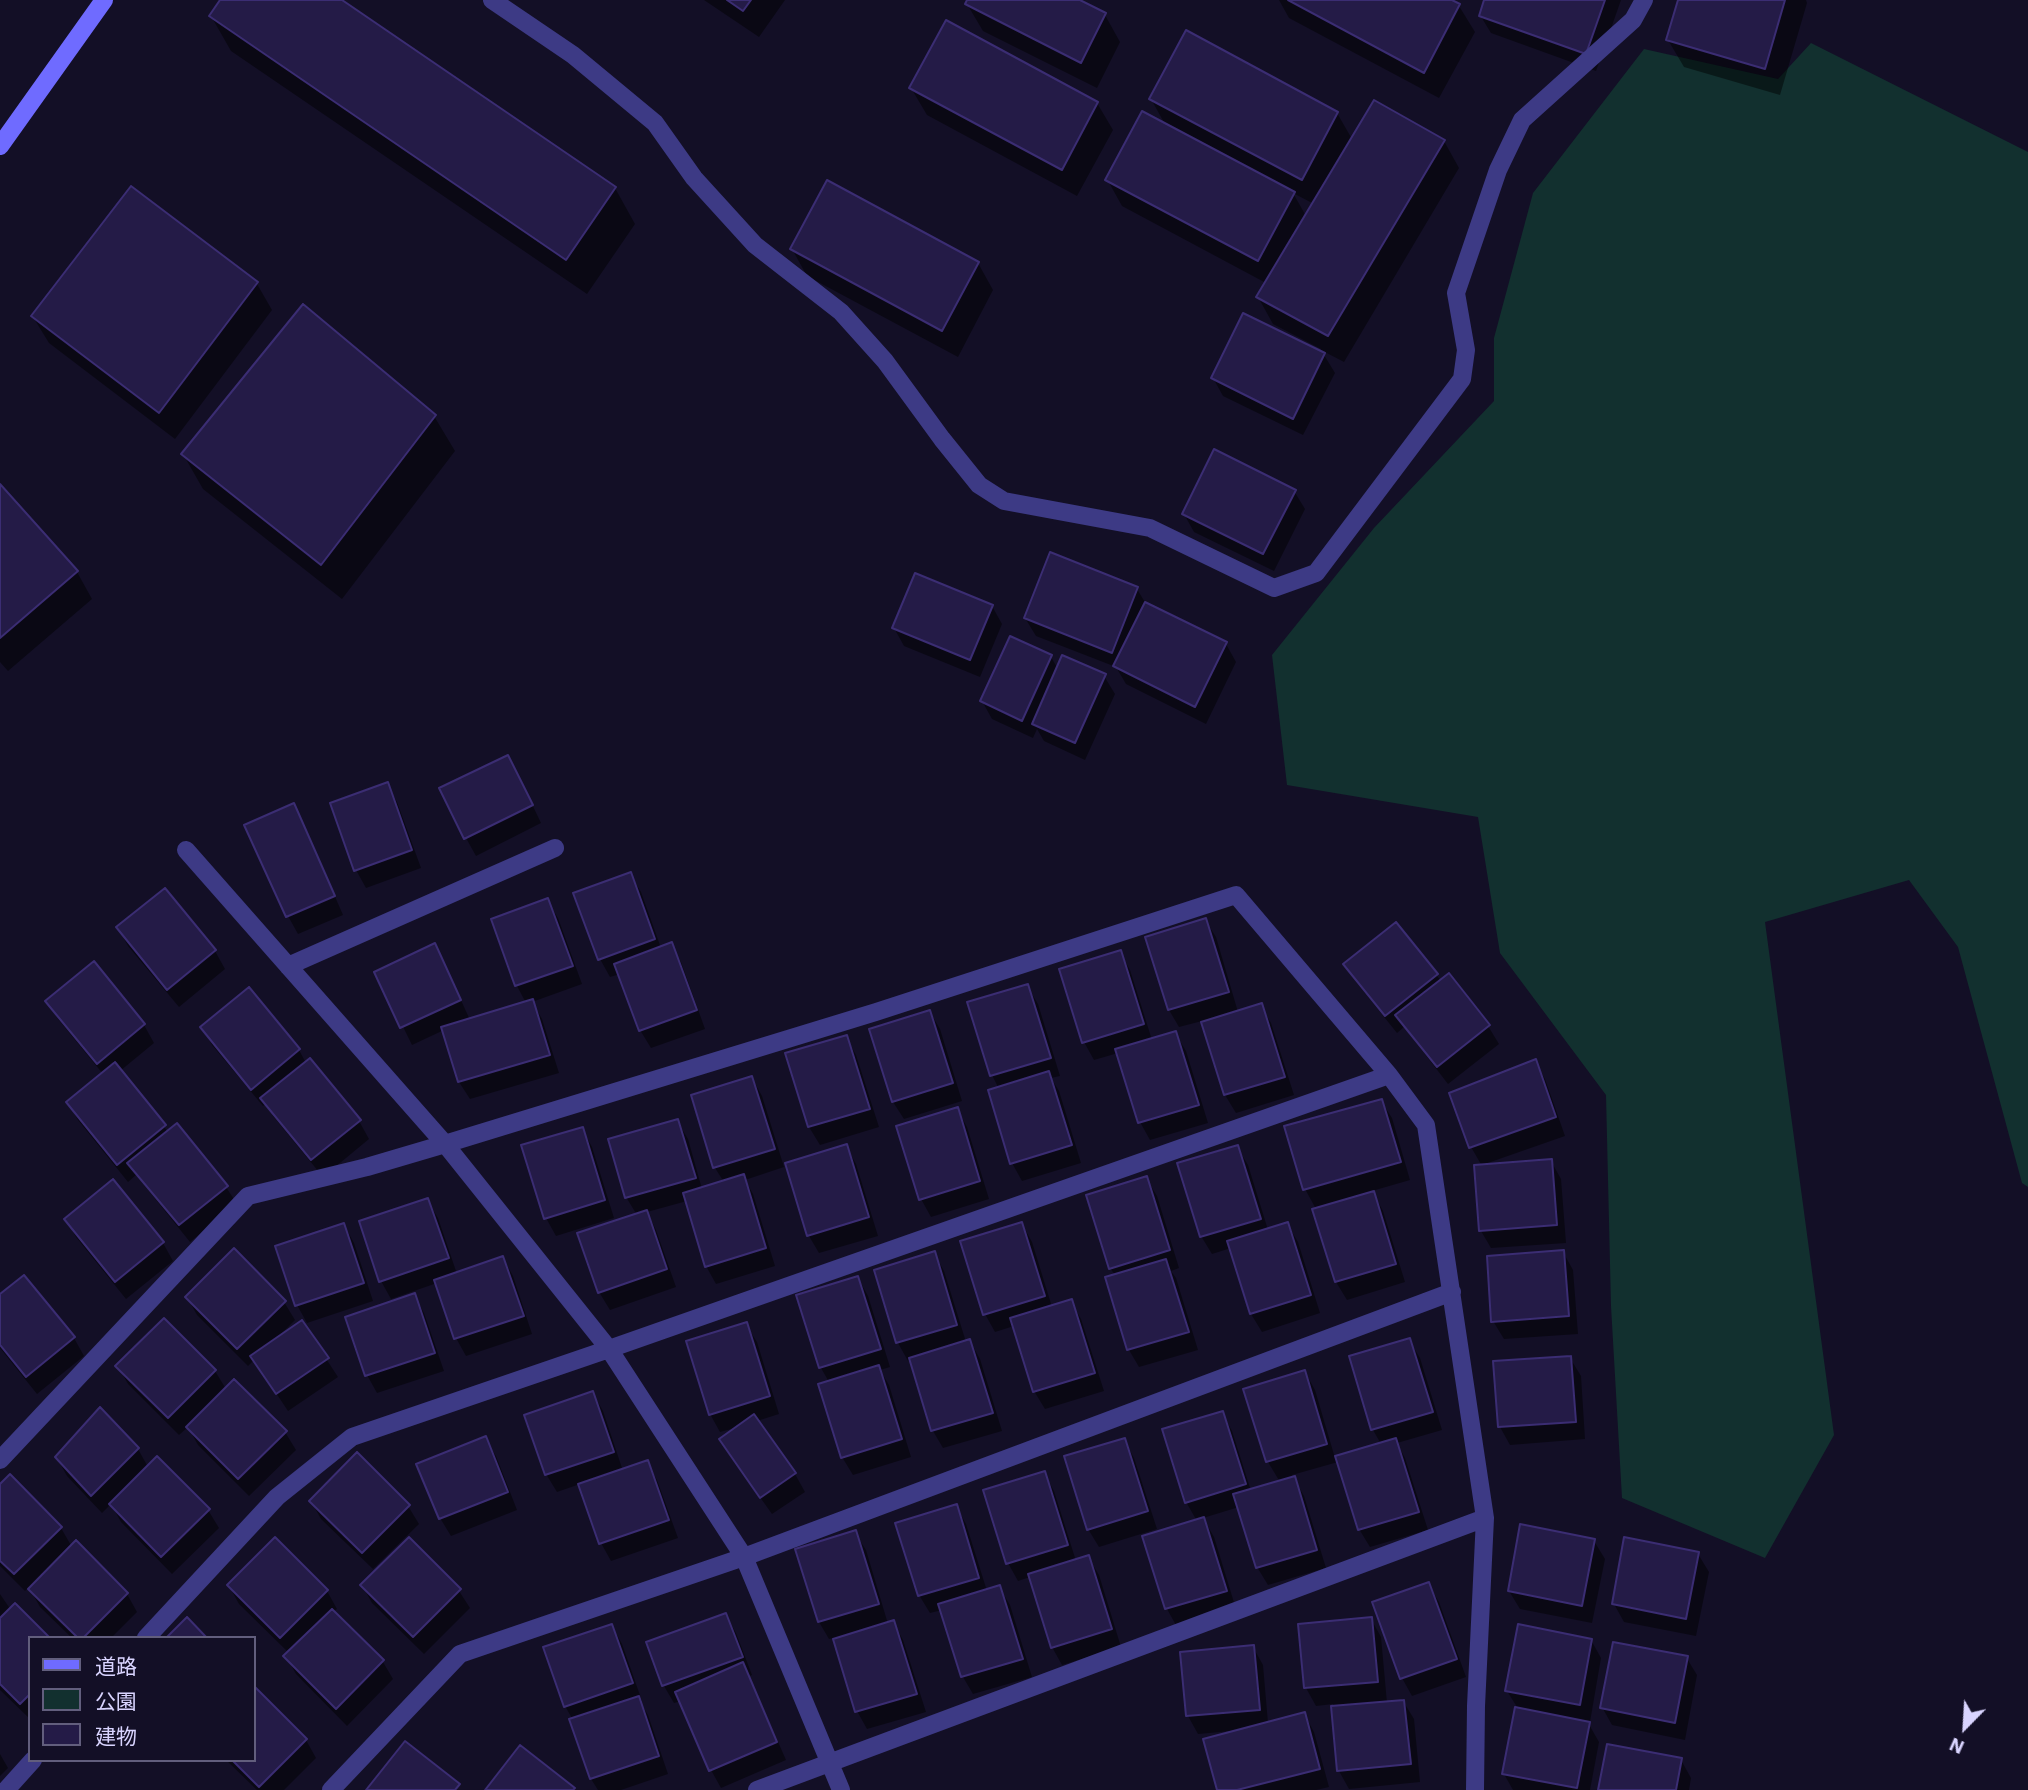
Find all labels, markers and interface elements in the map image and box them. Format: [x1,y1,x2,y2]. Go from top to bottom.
legend [28,1636,256,1762]
text: 道路 [95,1652,137,1680]
text: 公園 [95,1687,137,1715]
north arrow [1930,1692,2000,1762]
text: 建物 [95,1722,137,1750]
text: N [1945,1732,1968,1760]

